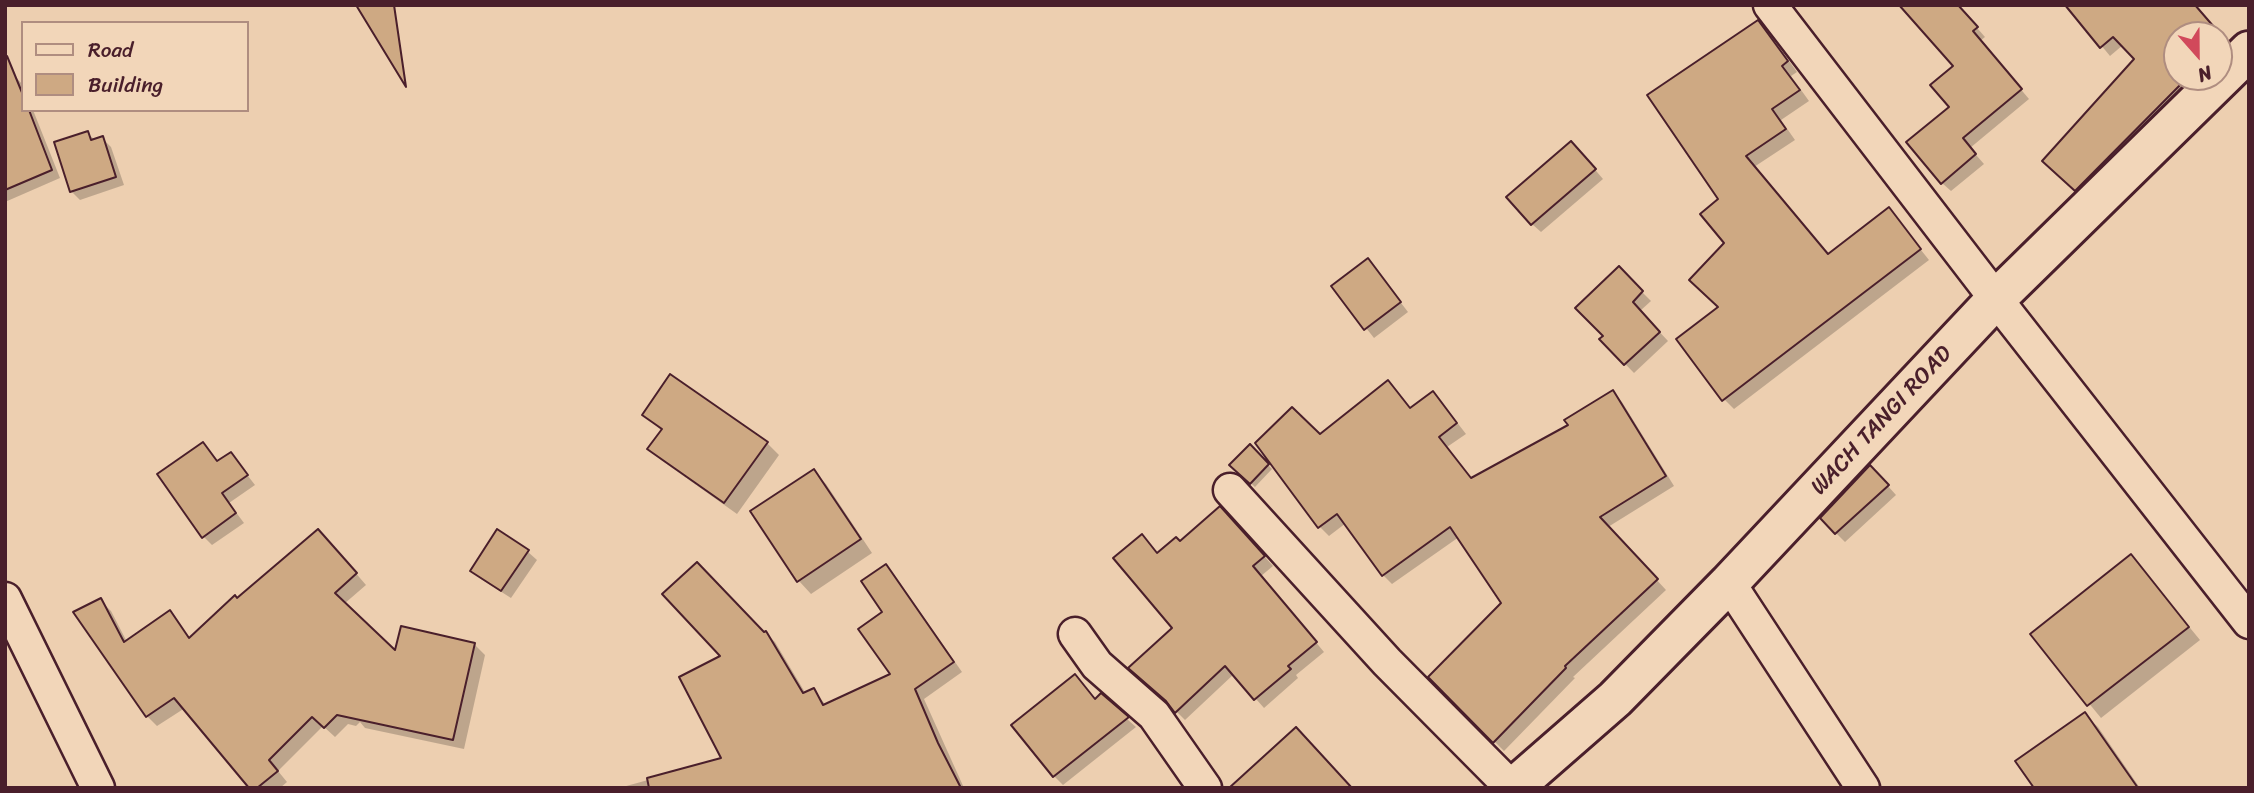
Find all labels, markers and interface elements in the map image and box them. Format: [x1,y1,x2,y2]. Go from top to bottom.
legend [21,21,248,112]
north arrow [2163,21,2233,91]
text: Road [88,31,133,69]
text: N [2193,56,2217,92]
text: Building [88,66,163,104]
street label: WACH TANGI ROAD [1806,341,1958,501]

